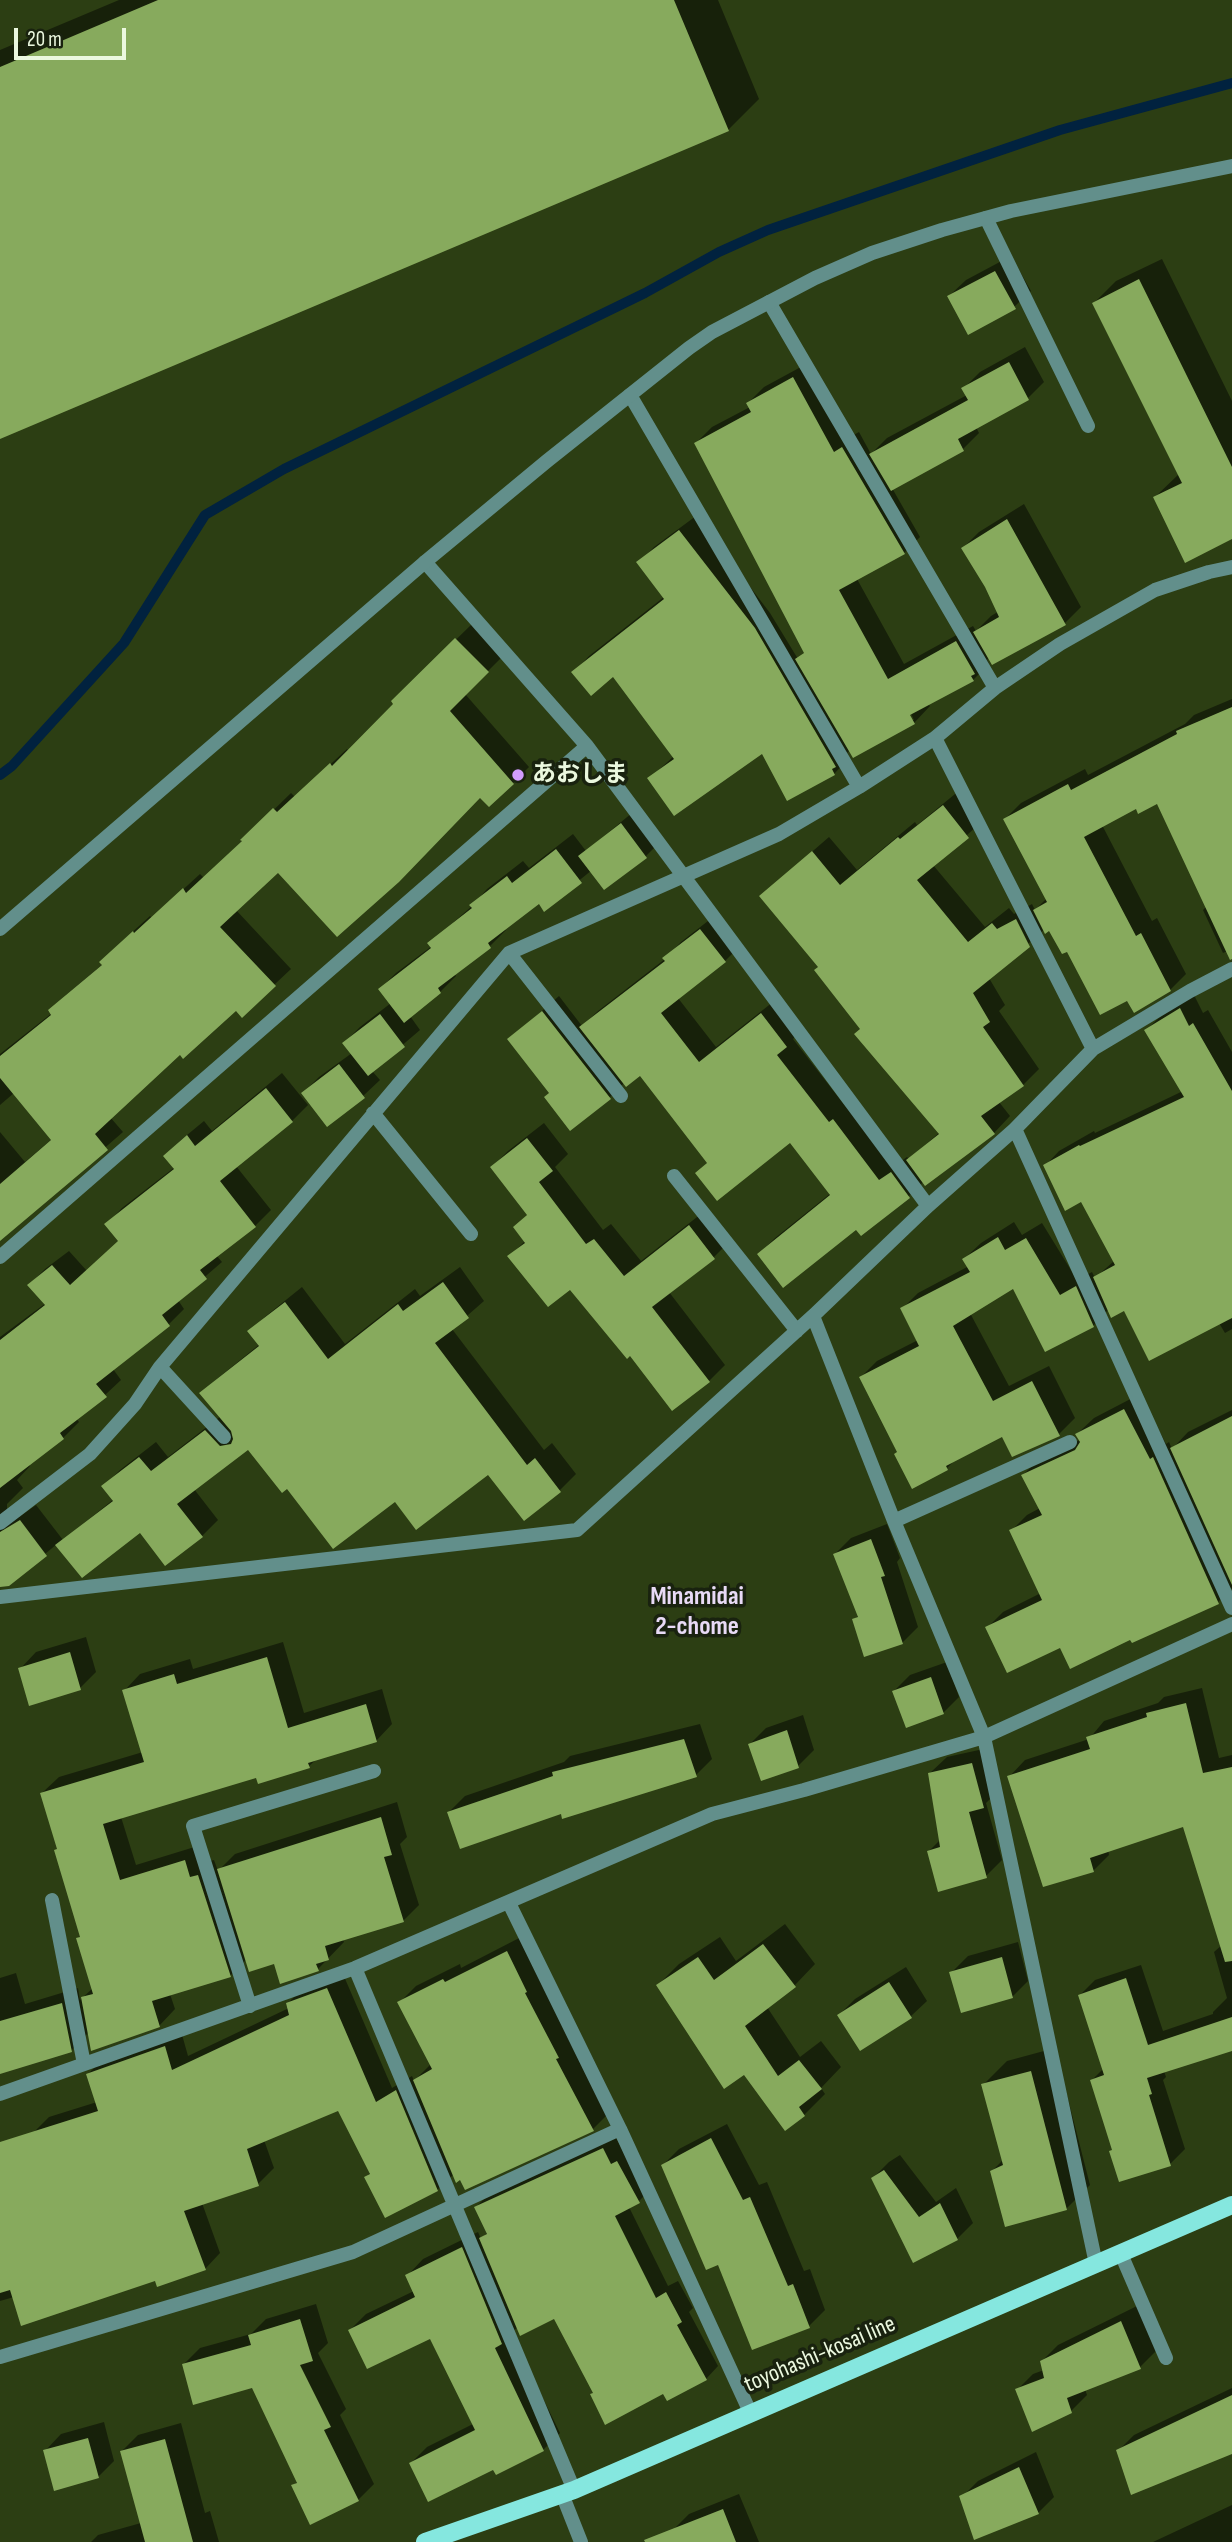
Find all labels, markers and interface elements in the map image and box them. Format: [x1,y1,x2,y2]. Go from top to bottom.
scale bar [18,14,130,58]
text: 20 m [27,27,62,52]
place label: あおしま [532,761,628,789]
marker: あおしま [510,767,526,783]
district label: Minamidai 2-chome [650,1581,744,1642]
street label: toyohashi-kosai line [740,2310,900,2400]

